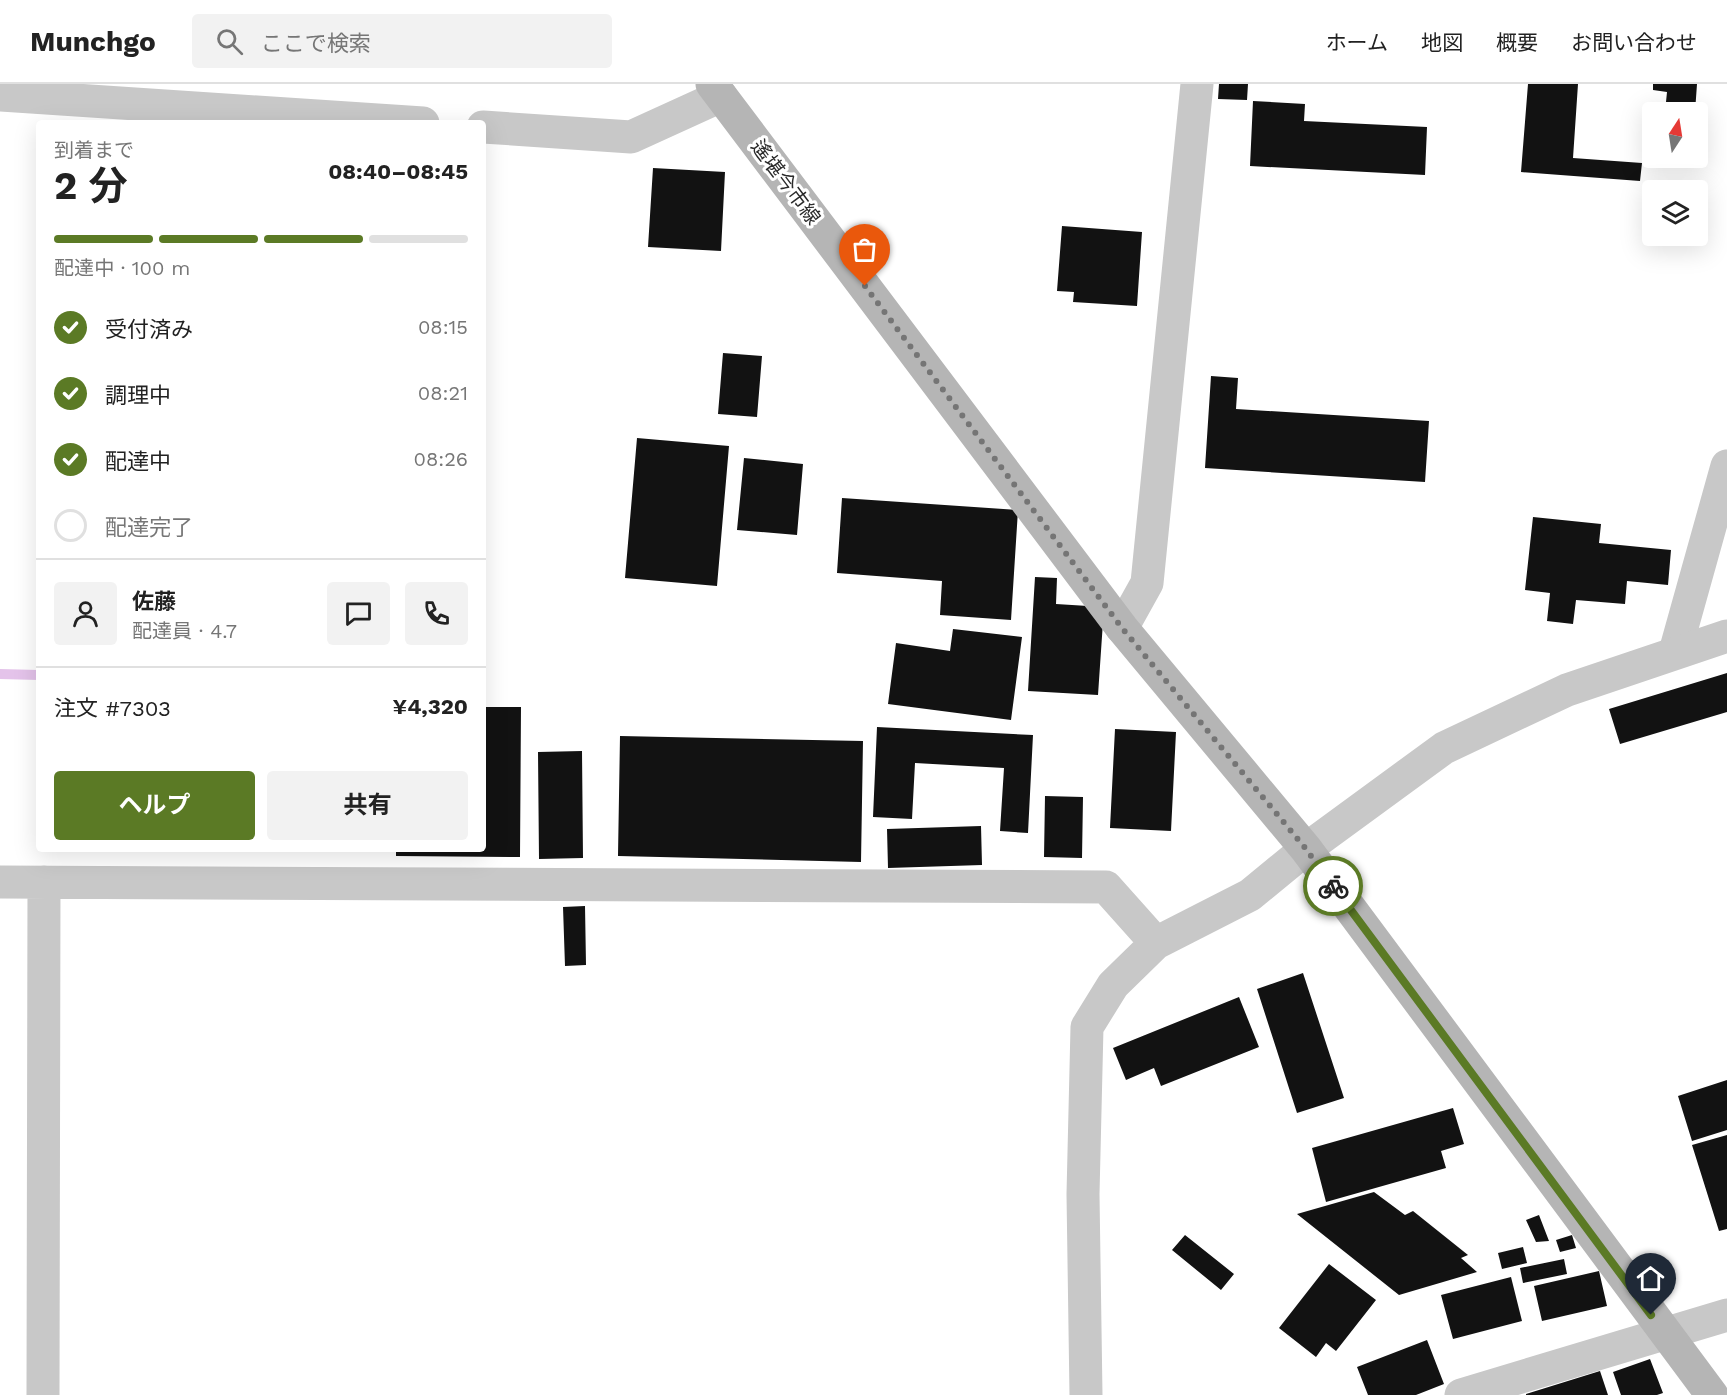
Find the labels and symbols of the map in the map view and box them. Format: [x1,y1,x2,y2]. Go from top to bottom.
north arrow [1642,102,1708,168]
street label: 遙堪今市線 [746,135,826,229]
pin [839,224,890,286]
courier [1303,856,1363,916]
pin [1625,1253,1676,1315]

